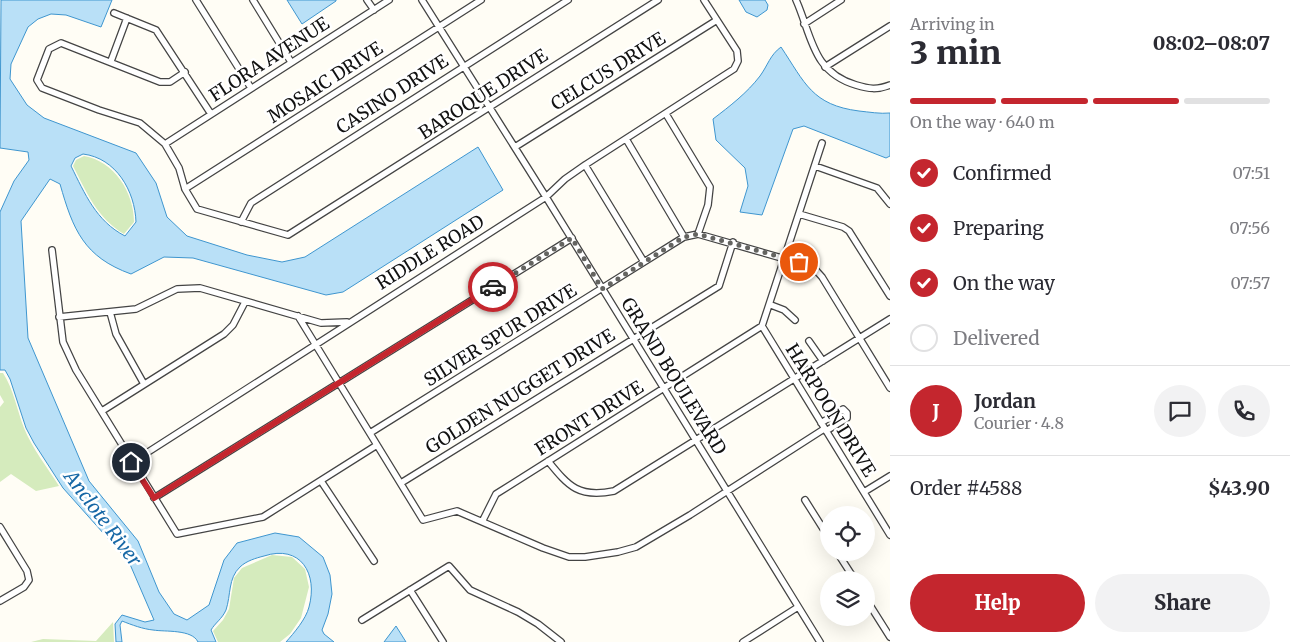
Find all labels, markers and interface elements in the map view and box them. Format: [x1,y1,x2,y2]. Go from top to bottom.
street label: FLORA AVENUE [205,11,334,106]
text: Arriving in [910,14,995,34]
street label: CELCUS DRIVE [547,26,670,115]
text: 08:02–08:07 [1153,31,1270,55]
text: 3 min [910,33,1001,73]
street label: MOSAIC DRIVE [263,36,387,128]
street label: BAROQUE DRIVE [414,43,552,144]
street label: CASINO DRIVE [332,49,453,139]
text: On the way · 640 m [910,112,1055,132]
icon: check [910,159,938,187]
text: Confirmed [953,161,1051,185]
text: 07:51 [1232,163,1270,183]
street label: RIDDLE ROAD [372,210,488,294]
icon: check [910,214,938,242]
text: Preparing [953,216,1044,240]
text: 07:56 [1229,218,1270,238]
pin [778,241,820,283]
icon: bag [785,248,813,276]
courier [468,262,518,312]
icon: check [910,269,938,297]
text: On the way [953,271,1055,295]
icon: car [479,273,507,301]
text: 07:57 [1230,273,1270,293]
street label: SILVER SPUR DRIVE [419,278,581,391]
street label: GRAND BOULEVARD [616,293,732,459]
street label: GOLDEN NUGGET DRIVE [421,323,619,459]
text: Delivered [953,326,1040,350]
street label: HARPOON DRIVE [781,339,881,481]
street label: FRONT DRIVE [531,375,648,460]
button: chat [1154,385,1206,437]
button: phone [1218,385,1270,437]
text: Jordan [974,389,1036,413]
text: J [932,399,940,423]
text: Courier · 4.8 [974,413,1064,433]
pin [110,441,152,483]
icon: home [117,448,145,476]
water label: Anclote River [58,464,147,571]
text: Order #4588 [910,476,1022,500]
text: $43.90 [1208,476,1270,500]
map controls [820,506,875,626]
button: locate [820,506,875,561]
button: layers [820,571,875,626]
button: Help [910,574,1085,632]
button: Share [1095,574,1270,632]

